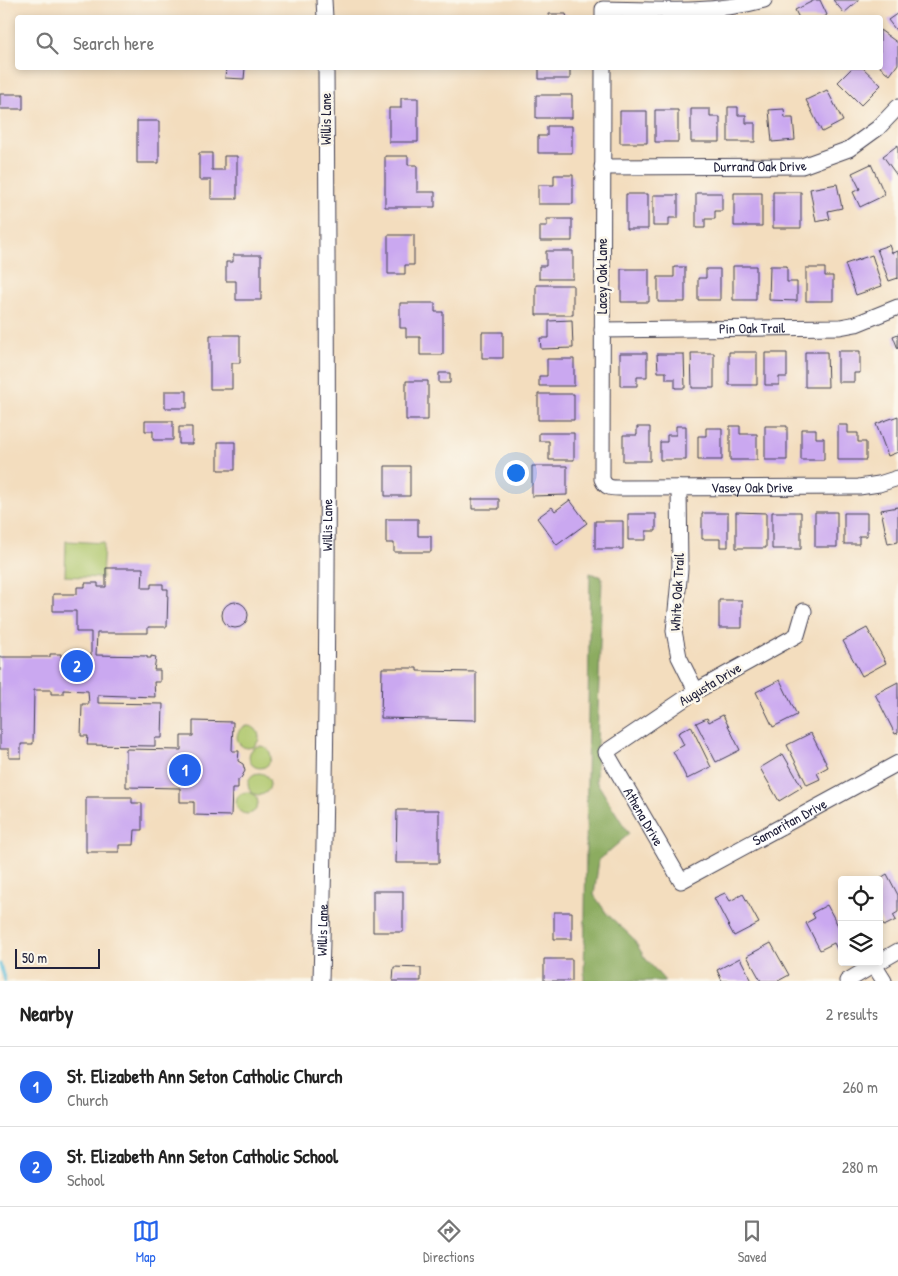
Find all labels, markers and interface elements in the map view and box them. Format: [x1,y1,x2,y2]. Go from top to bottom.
search box [15,15,883,70]
icon: search [33,29,61,57]
text: Search here [73,30,154,56]
street label: Willis Lane [316,93,335,145]
street label: Durrand Oak Drive [714,155,809,175]
street label: Lacey Oak Lane [592,238,612,314]
street label: Pin Oak Trail [719,318,785,338]
your location [503,460,529,486]
street label: Vasey Oak Drive [711,477,794,498]
street label: Willis Lane [317,499,336,551]
street label: White Oak Trail [665,552,688,631]
pin: 2 [61,647,93,685]
street label: Augusta Drive [675,657,745,710]
pin: 1 [169,751,201,789]
street label: Athena Drive [620,784,669,849]
street label: Samaritan Drive [749,793,830,849]
map controls [838,876,883,966]
button: locate [838,876,883,921]
street label: Willis Lane [312,903,332,956]
button: layers [838,921,883,966]
scale bar [15,946,100,969]
text: 50 m [22,948,47,967]
text: Nearby [20,999,73,1028]
text: 2 results [826,1003,878,1025]
text: St. Elizabeth Ann Seton Catholic Church [67,1063,342,1089]
text: 1 [33,1076,39,1098]
text: 260 m [842,1076,878,1098]
text: Church [67,1089,108,1111]
text: St. Elizabeth Ann Seton Catholic School [67,1143,338,1169]
text: 2 [32,1156,40,1178]
text: 280 m [842,1156,878,1178]
text: School [67,1169,104,1191]
tab: Map [132,1217,160,1266]
tab: Directions [423,1217,474,1266]
tab: Saved [738,1217,766,1266]

